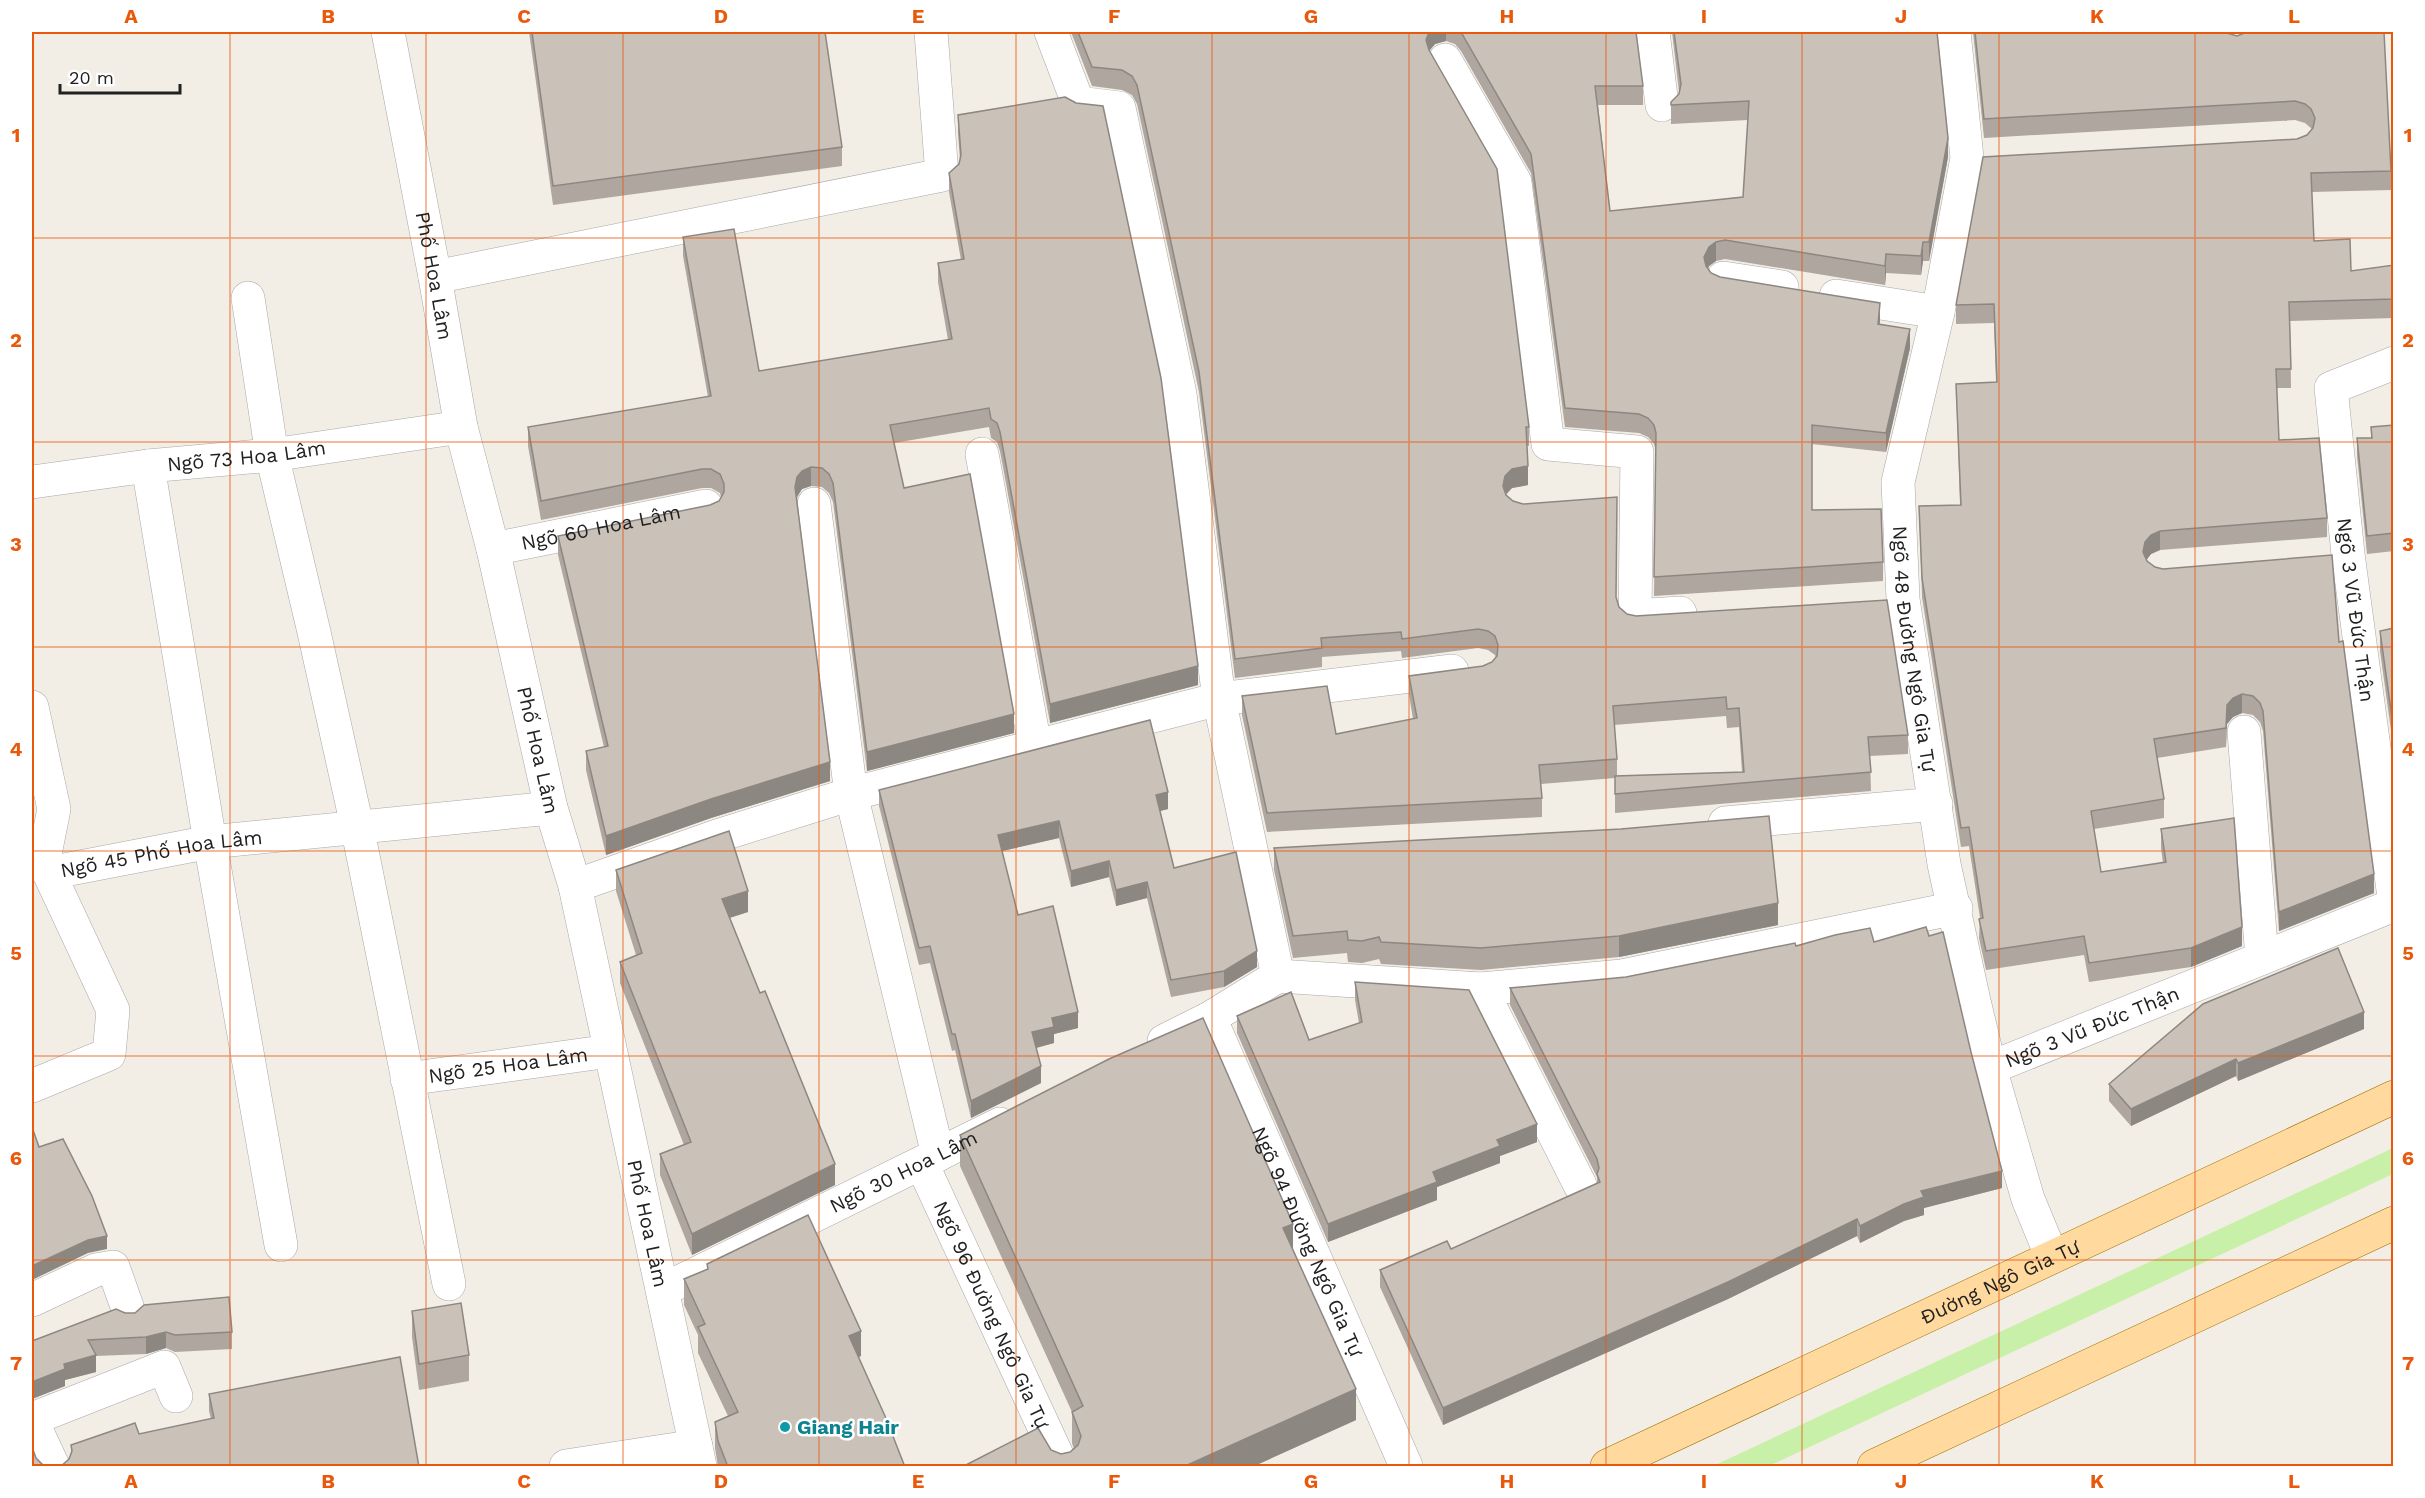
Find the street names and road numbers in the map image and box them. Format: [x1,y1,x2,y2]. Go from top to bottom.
street label: Phố Hoa Lâm [411,209,458,342]
street label: Ngõ 73 Hoa Lâm [166,435,327,476]
street label: Ngõ 60 Hoa Lâm [519,499,683,555]
street label: Ngõ 3 Vũ Đức Thận [2332,517,2380,703]
street label: Ngõ 48 Đường Ngô Gia Tự [1888,525,1942,774]
street label: Phố Hoa Lâm [512,684,564,816]
street label: Ngõ 45 Phố Hoa Lâm [58,825,264,883]
street label: Ngõ 3 Vũ Đức Thận [2001,981,2183,1073]
street label: Ngõ 25 Hoa Lâm [427,1042,589,1088]
street label: Ngõ 94 Đường Ngô Gia Tự [1247,1123,1369,1361]
street label: Ngõ 30 Hoa Lâm [826,1125,981,1218]
street label: Phố Hoa Lâm [622,1157,673,1289]
street label: Ngõ 96 Đường Ngô Gia Tự [929,1197,1055,1433]
street label: Đường Ngô Gia Tự [1917,1234,2084,1329]

